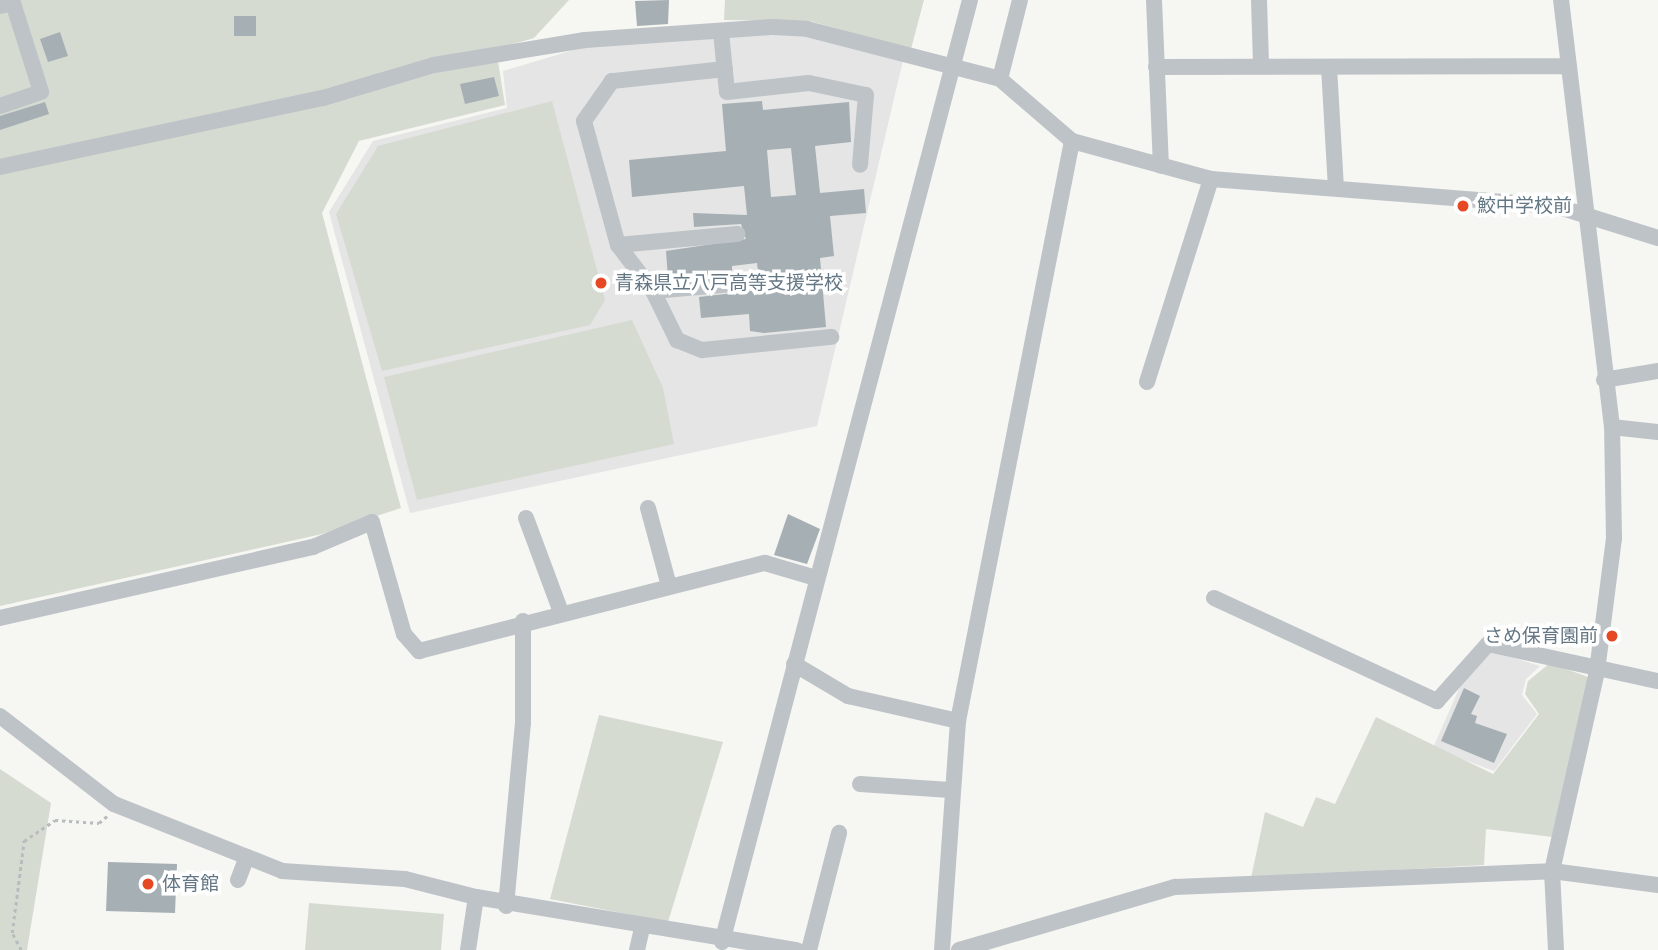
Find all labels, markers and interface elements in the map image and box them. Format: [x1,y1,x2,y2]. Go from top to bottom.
place label: 鮫中学校前 [1477,195,1572,217]
marker: 鮫中学校前 [1455,198,1471,214]
place label: 青森県立八戸高等支援学校 [615,272,843,294]
marker: 青森県立八戸高等支援学校 [593,275,609,291]
place label: さめ保育園前 [1484,625,1598,647]
marker: さめ保育園前 [1604,628,1620,644]
place label: 体育館 [162,873,219,895]
marker: 体育館 [140,876,156,892]

